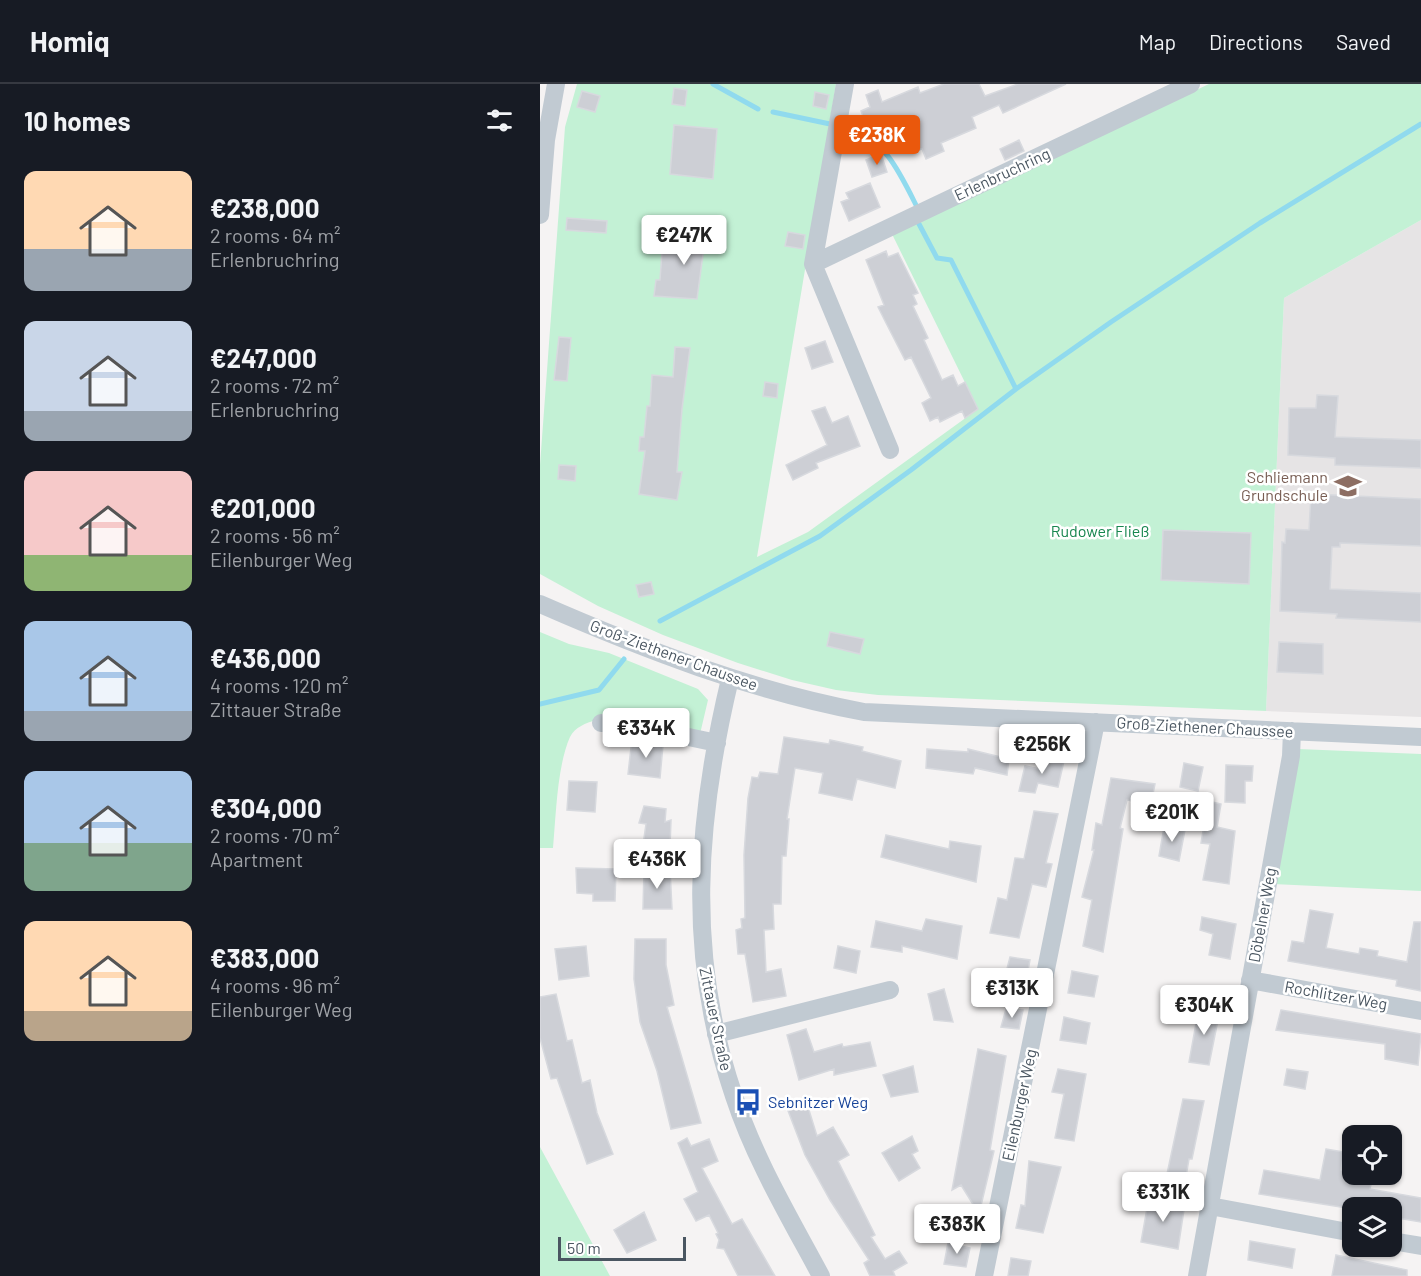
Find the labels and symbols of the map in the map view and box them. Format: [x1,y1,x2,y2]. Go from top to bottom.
pin: €238K [835,115,919,166]
street label: Erlenbruchring [951,143,1053,204]
pin: €247K [642,215,726,266]
place label: Schliemann Grundschule [1241,467,1328,504]
school or university icon: Schliemann Grundschule [1333,471,1363,501]
park label: Rudower Fließ [1051,521,1149,540]
street label: Groß-Ziethener Chaussee [588,615,761,694]
pin: €334K [604,708,688,759]
street label: Groß-Ziethener Chaussee [1116,712,1294,741]
pin: €256K [1000,724,1084,775]
pin: €201K [1130,792,1214,843]
pin: €436K [615,839,699,890]
street label: Döbelner Weg [1244,866,1279,964]
street label: Zittauer Straße [696,965,737,1072]
pin: €313K [970,968,1054,1019]
street label: Rochlitzer Weg [1283,976,1389,1013]
pin: €304K [1162,985,1246,1036]
street label: Eilenburger Weg [997,1047,1040,1163]
bus stop icon: Sebnitzer Weg [733,1087,763,1117]
place label: Sebnitzer Weg [768,1092,868,1111]
pin: €331K [1121,1172,1205,1223]
pin: €383K [915,1204,999,1255]
scale bar [558,1234,686,1262]

